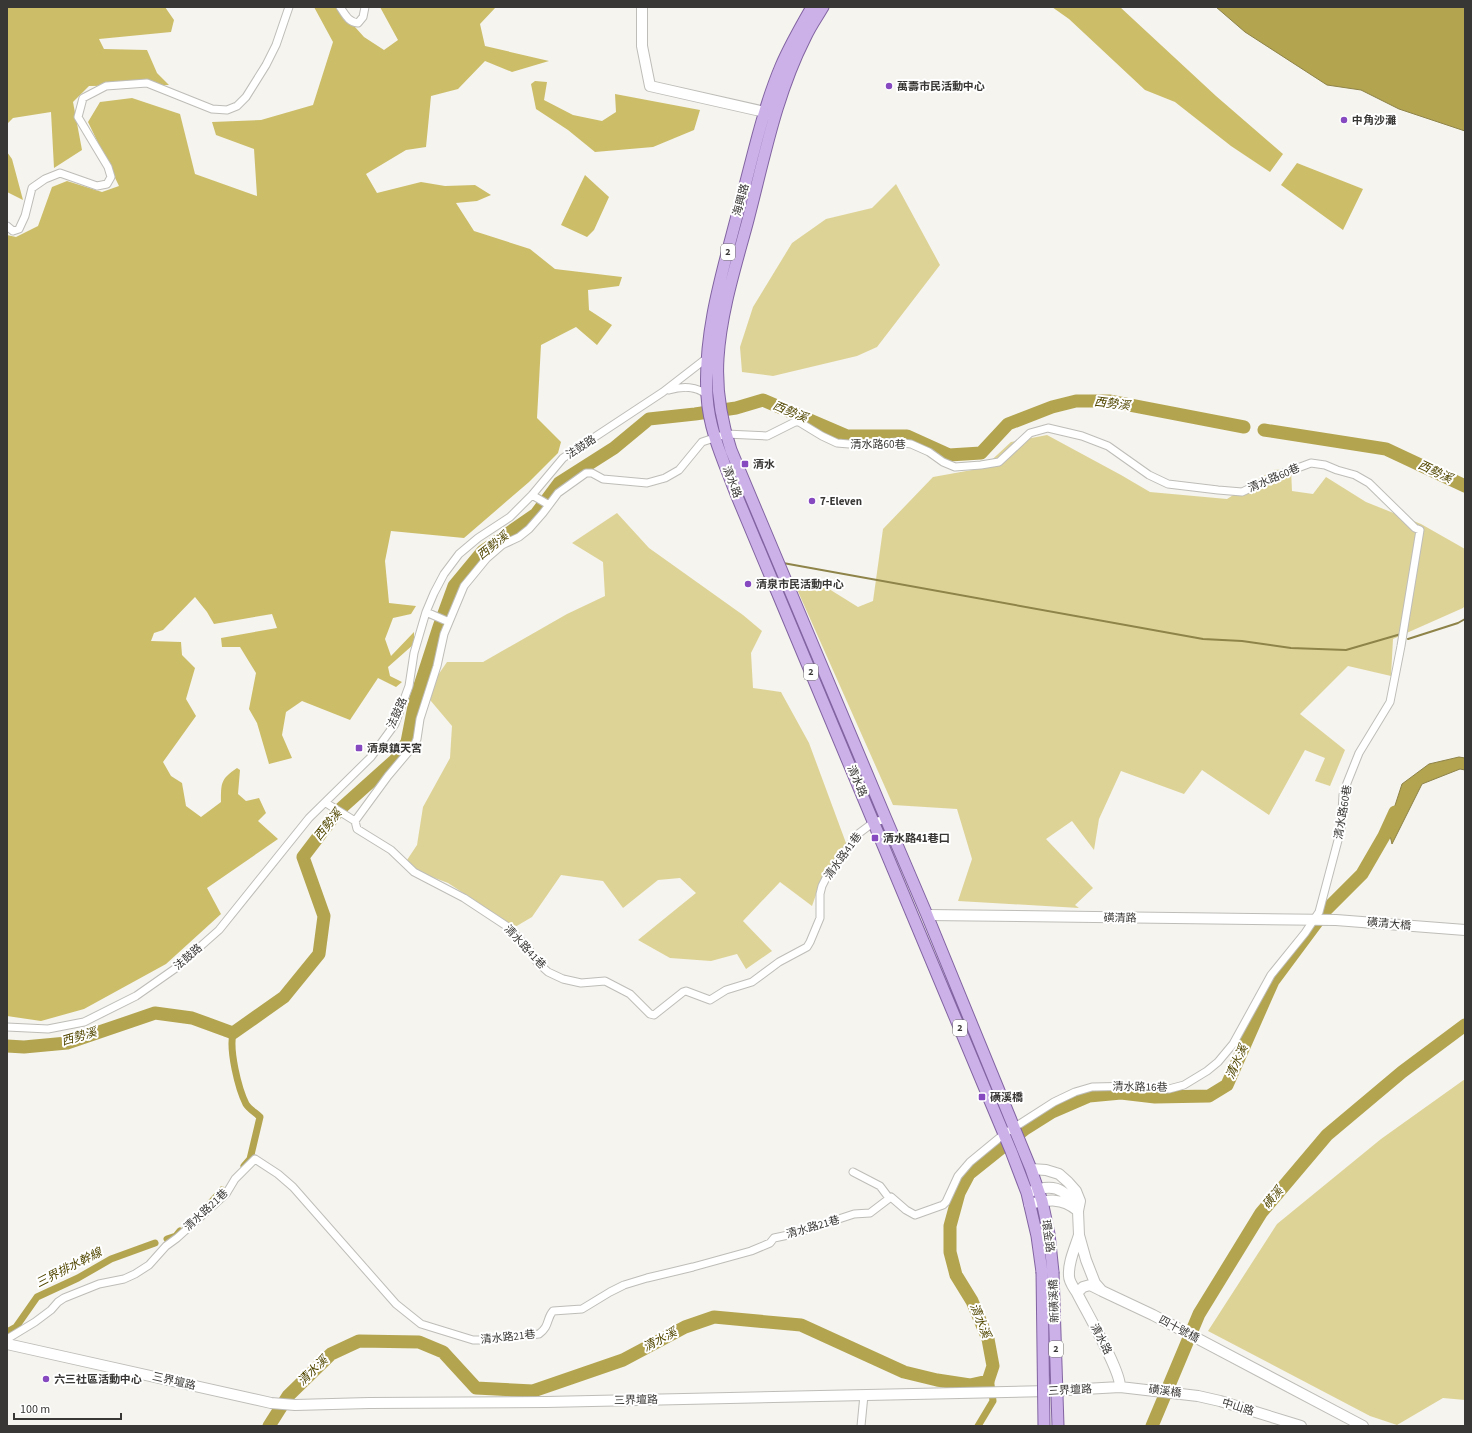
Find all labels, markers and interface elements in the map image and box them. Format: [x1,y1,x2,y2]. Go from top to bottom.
place label: 萬壽市民活動中心 [897,79,985,94]
marker: 萬壽市民活動中心 [884,81,894,91]
place label: 中角沙灘 [1352,113,1396,128]
marker: 中角沙灘 [1339,115,1349,125]
street label: 海興路 [729,182,753,218]
road number: 2 [721,244,735,260]
water label: 西勢溪 [1093,393,1133,415]
water label: 西勢溪 [770,397,812,428]
street label: 法鼓路 [563,432,599,462]
street label: 清水路60巷 [851,437,905,452]
place label: 清水 [753,457,775,472]
water label: 西勢溪 [1415,457,1457,488]
marker: 清水 [740,459,750,469]
street label: 清水路60巷 [1246,460,1302,496]
street label: 清水路 [719,464,745,500]
place label: 7-Eleven [820,494,862,509]
marker: 7-Eleven [807,496,817,506]
water label: 西勢溪 [474,527,514,564]
place label: 清泉市民活動中心 [756,577,844,592]
marker: 清泉市民活動中心 [743,579,753,589]
road number: 2 [804,664,818,680]
street label: 法鼓路 [383,695,411,731]
place label: 清泉鎮天宮 [367,741,422,756]
marker: 清泉鎮天宮 [354,743,364,753]
street label: 清水路 [844,763,870,799]
street label: 清水路60巷 [1331,784,1355,840]
water label: 西勢溪 [310,804,347,844]
street label: 清水路41巷 [821,829,865,883]
place label: 清水路41巷口 [883,831,950,846]
marker: 清水路41巷口 [870,833,880,843]
street label: 磺清路 [1103,910,1137,926]
street label: 磺清大橋 [1366,915,1412,933]
street label: 清水路41巷 [501,922,549,972]
street label: 法鼓路 [171,941,205,973]
road number: 2 [953,1020,967,1036]
water label: 西勢溪 [59,1023,101,1050]
water label: 清水溪 [1222,1040,1253,1082]
street label: 清水路16巷 [1112,1079,1168,1095]
place label: 磺溪橋 [990,1090,1023,1105]
marker: 磺溪橋 [977,1092,987,1102]
water label: 磺溪 [1259,1182,1289,1213]
street label: 清水路21巷 [181,1186,231,1234]
street label: 清水路21巷 [785,1212,841,1242]
street label: 環金路 [1038,1219,1058,1253]
water label: 三界排水幹線 [33,1243,107,1292]
street label: 新磺溪橋 [1046,1279,1062,1323]
water label: 清水溪 [965,1301,995,1343]
street label: 四十號橋 [1156,1312,1202,1346]
street label: 清水路 [1087,1321,1115,1357]
water label: 清水溪 [640,1323,682,1356]
street label: 清水路21巷 [480,1327,536,1347]
road number: 2 [1049,1341,1063,1357]
water label: 清水溪 [294,1351,333,1390]
street label: 三界壇路 [151,1369,197,1393]
place label: 六三社區活動中心 [54,1372,142,1387]
marker: 六三社區活動中心 [41,1374,51,1384]
street label: 三界壇路 [1048,1381,1092,1399]
street label: 磺溪橋 [1148,1382,1182,1400]
street label: 三界壇路 [614,1392,658,1408]
scale bar [14,1395,121,1421]
street label: 中山路 [1220,1395,1256,1419]
text: 100 m [20,1401,50,1418]

